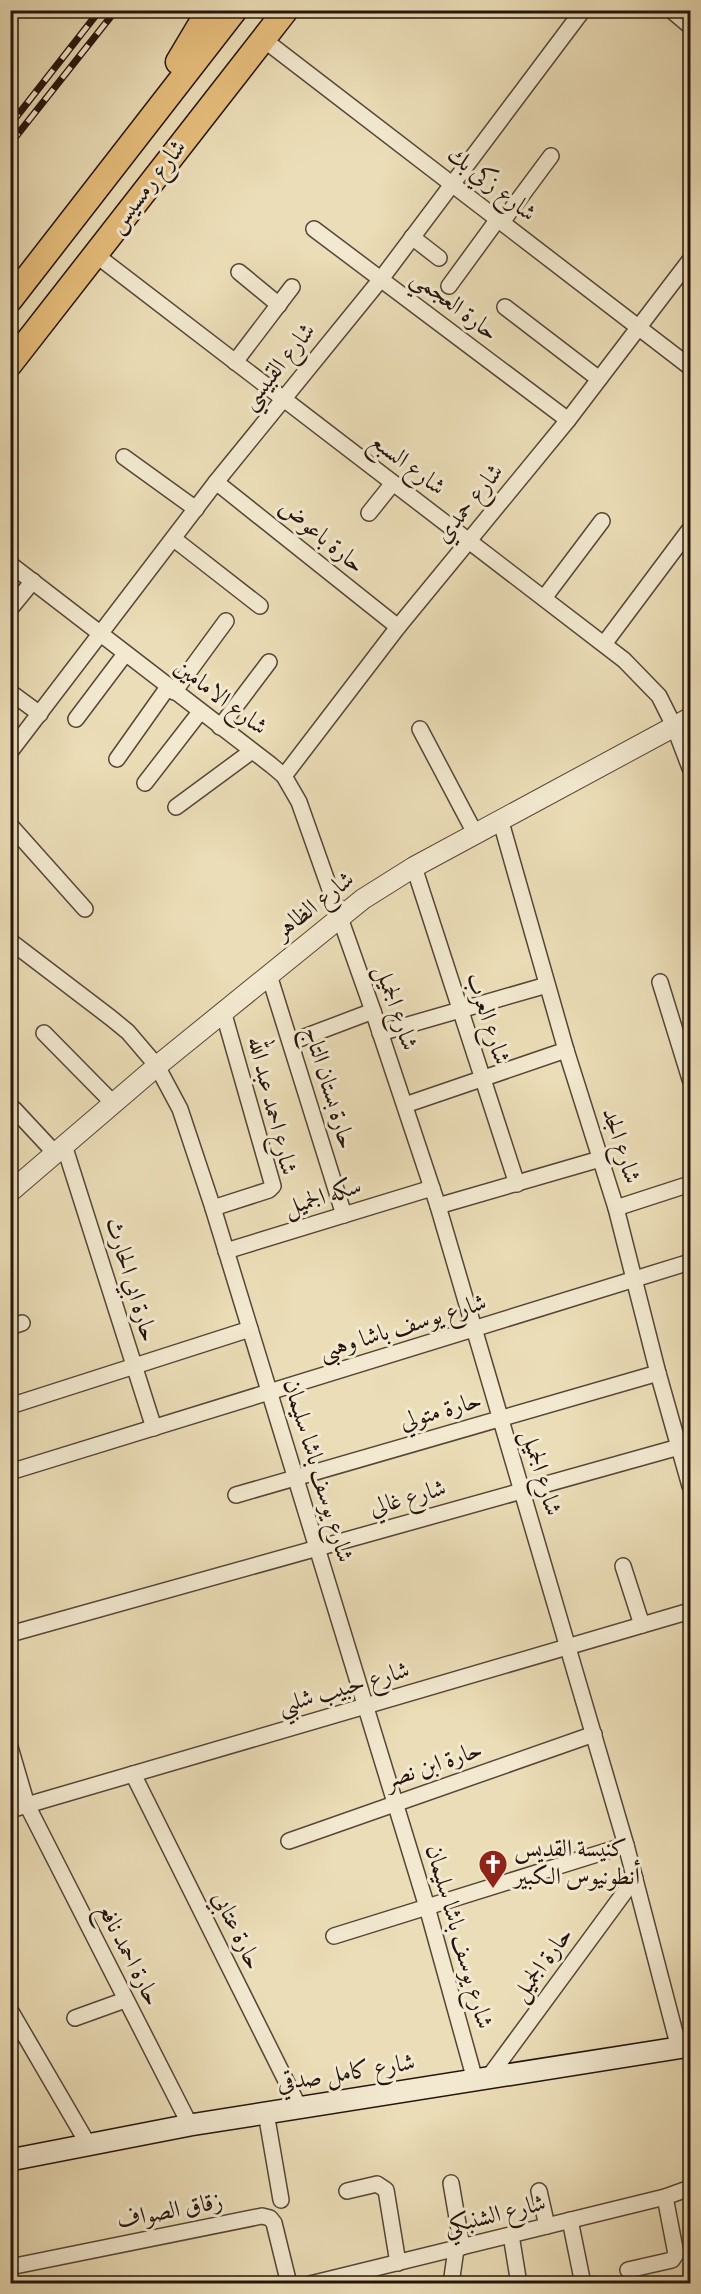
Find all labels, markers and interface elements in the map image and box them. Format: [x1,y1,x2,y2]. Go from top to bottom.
street label: شارع رمسيس [101,133,196,242]
street label: شارع زكي بك [438,139,543,232]
street label: حارة العجمي [401,262,505,353]
street label: شارع القبيسي [233,316,327,420]
street label: شارع السبع [360,425,452,507]
street label: شارع حمدي [427,457,513,552]
street label: حارة باعوض [271,492,371,582]
street label: شارع الامامين [165,651,274,745]
street label: شارع الظاهر [265,864,363,951]
street label: شارع الجميل [364,961,425,1056]
street label: شارع العرب [455,969,518,1070]
street label: حارة بستان التاج [291,1022,363,1154]
street label: شارع احمد عبد الله [236,1032,309,1179]
street label: شارع الجد [591,1104,648,1189]
street label: سكه الجميل [280,1170,366,1226]
street label: حارة ابي الحارث [95,1214,165,1346]
street label: شارع يوسف باشا وهبى [315,1286,491,1371]
street label: شارع يوسف باشا سليمان [272,1375,361,1567]
street label: حارة متولي [396,1384,486,1440]
street label: شارع الجميل [510,1426,569,1521]
street label: شارع غالي [366,1472,451,1527]
street label: شارع حبيب شلبي [274,1654,415,1727]
street label: حارة ابن نصر [378,1733,487,1800]
place label: كنيسة القديس أنطونيوس الكبير [511,1833,641,1895]
street label: شارع يوسف باشا سليمان [414,1841,501,2033]
church icon: كنيسة القديس أنطونيوس الكبير [477,1848,509,1890]
street label: حارة عتابي [202,1886,270,1976]
street label: حارة احمد نافع [85,1898,168,2014]
street label: حارة الجميل [504,1920,582,2010]
street label: شارع كامل صدقي [274,2046,418,2103]
street label: زقاق الصواف [114,2185,226,2239]
street label: شارع الشنبكي [440,2187,550,2248]

